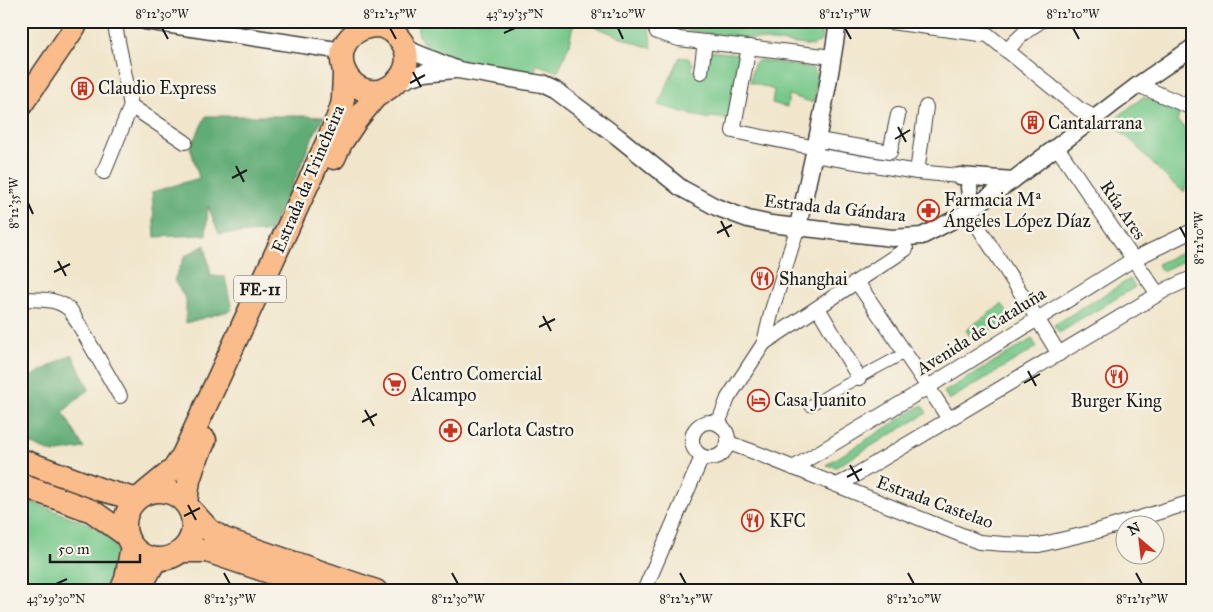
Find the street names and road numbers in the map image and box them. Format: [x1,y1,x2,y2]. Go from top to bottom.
street label: Estrada da Trincheira [267,101,349,256]
street label: Rúa Ares [1095,176,1151,244]
street label: Estrada da Gándara [763,190,908,226]
road number: FE-11 [234,276,286,302]
street label: Avenida de Cataluña [911,282,1050,380]
street label: Estrada Castelao [874,471,996,533]

